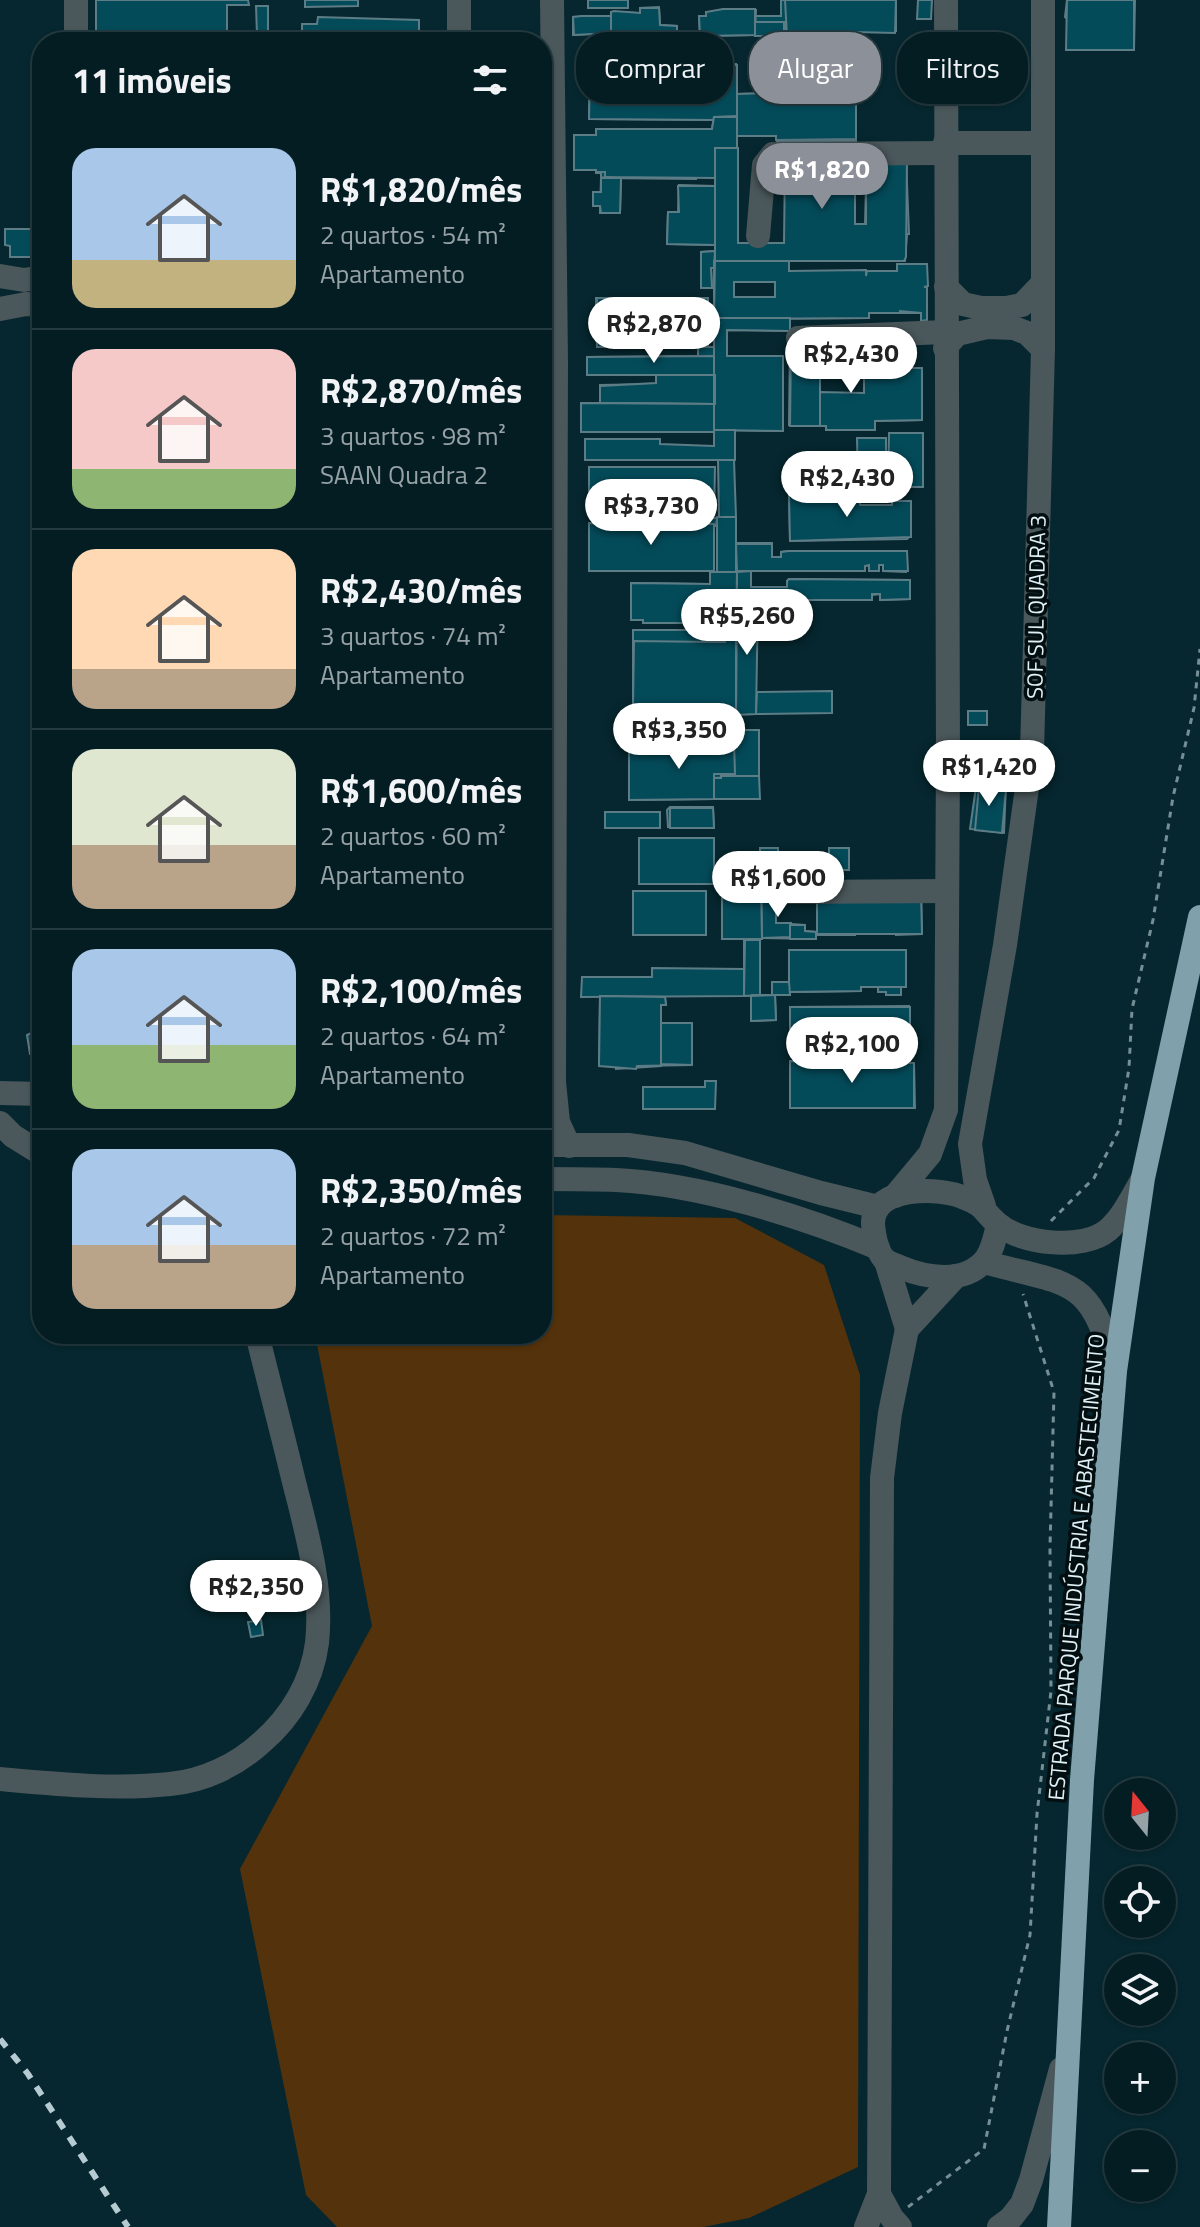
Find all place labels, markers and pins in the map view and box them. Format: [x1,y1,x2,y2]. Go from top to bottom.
pin: R$1,820 [748,143,896,211]
pin: R$2,870 [580,297,728,365]
pin: R$2,430 [777,327,925,395]
pin: R$2,430 [773,451,921,519]
pin: R$3,730 [577,479,725,547]
pin: R$5,260 [673,589,821,657]
pin: R$3,350 [605,703,753,771]
pin: R$1,420 [915,740,1063,808]
pin: R$1,600 [704,851,852,919]
pin: R$2,100 [778,1017,926,1085]
pin: R$2,350 [182,1560,330,1628]

